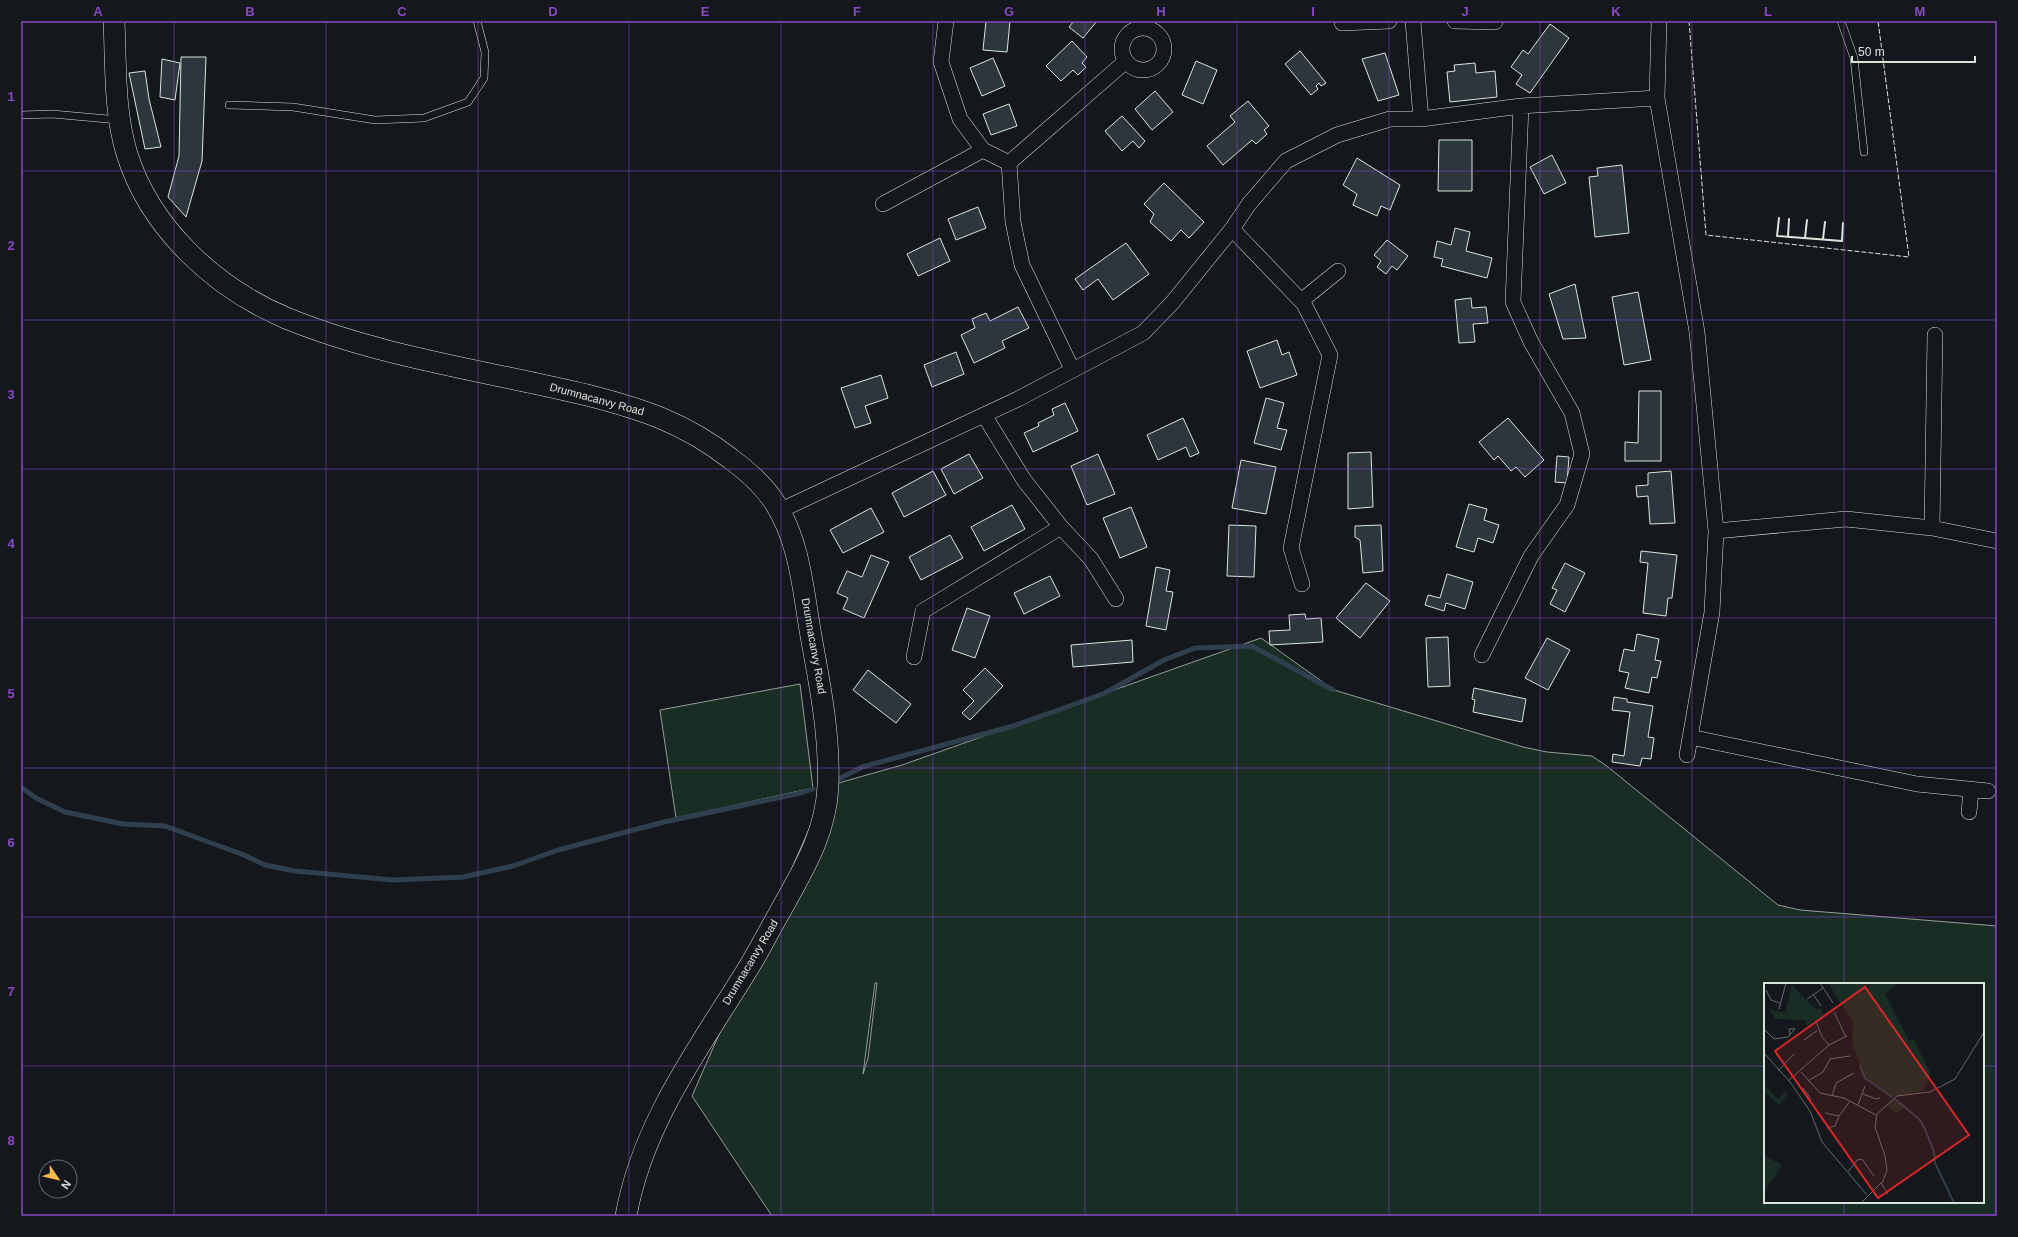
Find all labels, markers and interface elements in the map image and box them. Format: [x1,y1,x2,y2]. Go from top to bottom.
text: A [93,4,103,19]
text: B [245,4,255,19]
text: C [397,4,407,19]
text: D [548,4,558,19]
text: E [701,4,710,19]
text: F [853,4,861,19]
text: G [1004,4,1014,19]
text: H [1156,4,1166,19]
text: I [1311,4,1315,19]
text: J [1461,4,1469,19]
text: K [1611,4,1621,19]
text: L [1764,4,1772,19]
text: M [1915,4,1925,19]
scale bar [1852,38,1975,64]
text: 50 m [1858,45,1885,59]
text: 1 [7,89,15,104]
text: 2 [7,238,15,253]
street label: Drumnacanvy Road [548,381,646,417]
text: 3 [7,387,15,402]
text: 4 [7,536,15,551]
street label: Drumnacanvy Road [800,597,828,695]
text: 5 [7,686,15,701]
text: 6 [7,835,15,850]
street label: Drumnacanvy Road [720,917,780,1007]
inset map [1764,983,1984,1203]
text: 7 [7,984,15,999]
text: 8 [7,1133,15,1148]
north arrow [38,1159,78,1199]
text: N [59,1178,73,1191]

